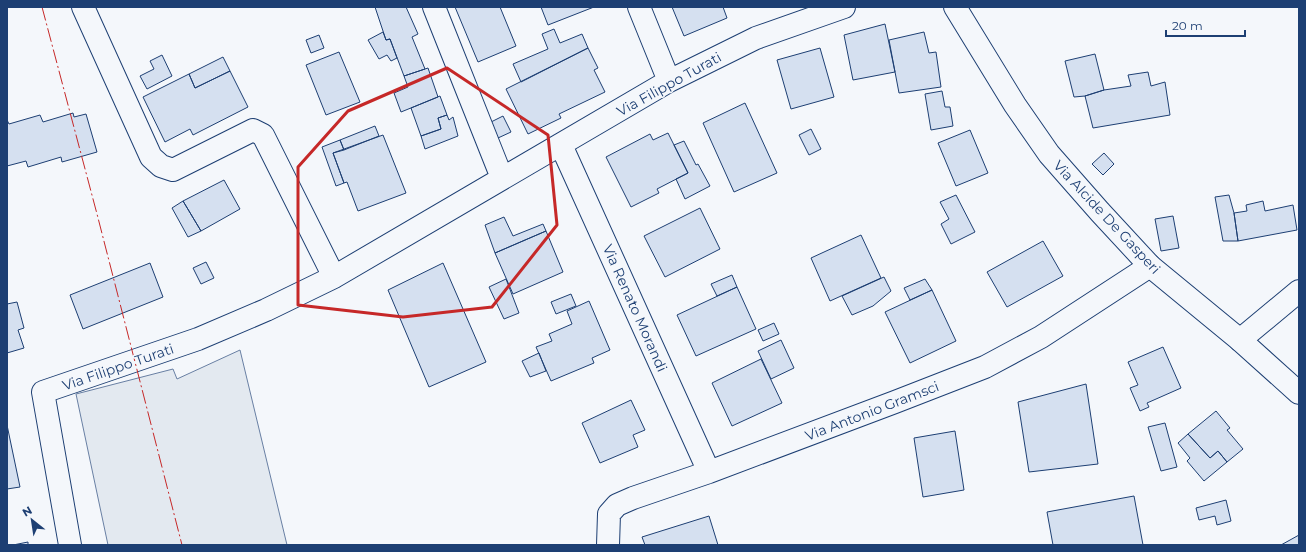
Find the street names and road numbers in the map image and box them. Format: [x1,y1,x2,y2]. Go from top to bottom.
street label: Via Filippo Turati [614,48,724,120]
street label: Via Alcide De Gasperi [1050,156,1164,278]
street label: Via Renato Morandi [599,242,671,374]
street label: Via Filippo Turati [60,339,176,395]
street label: Via Antonio Gramsci [803,377,941,445]

